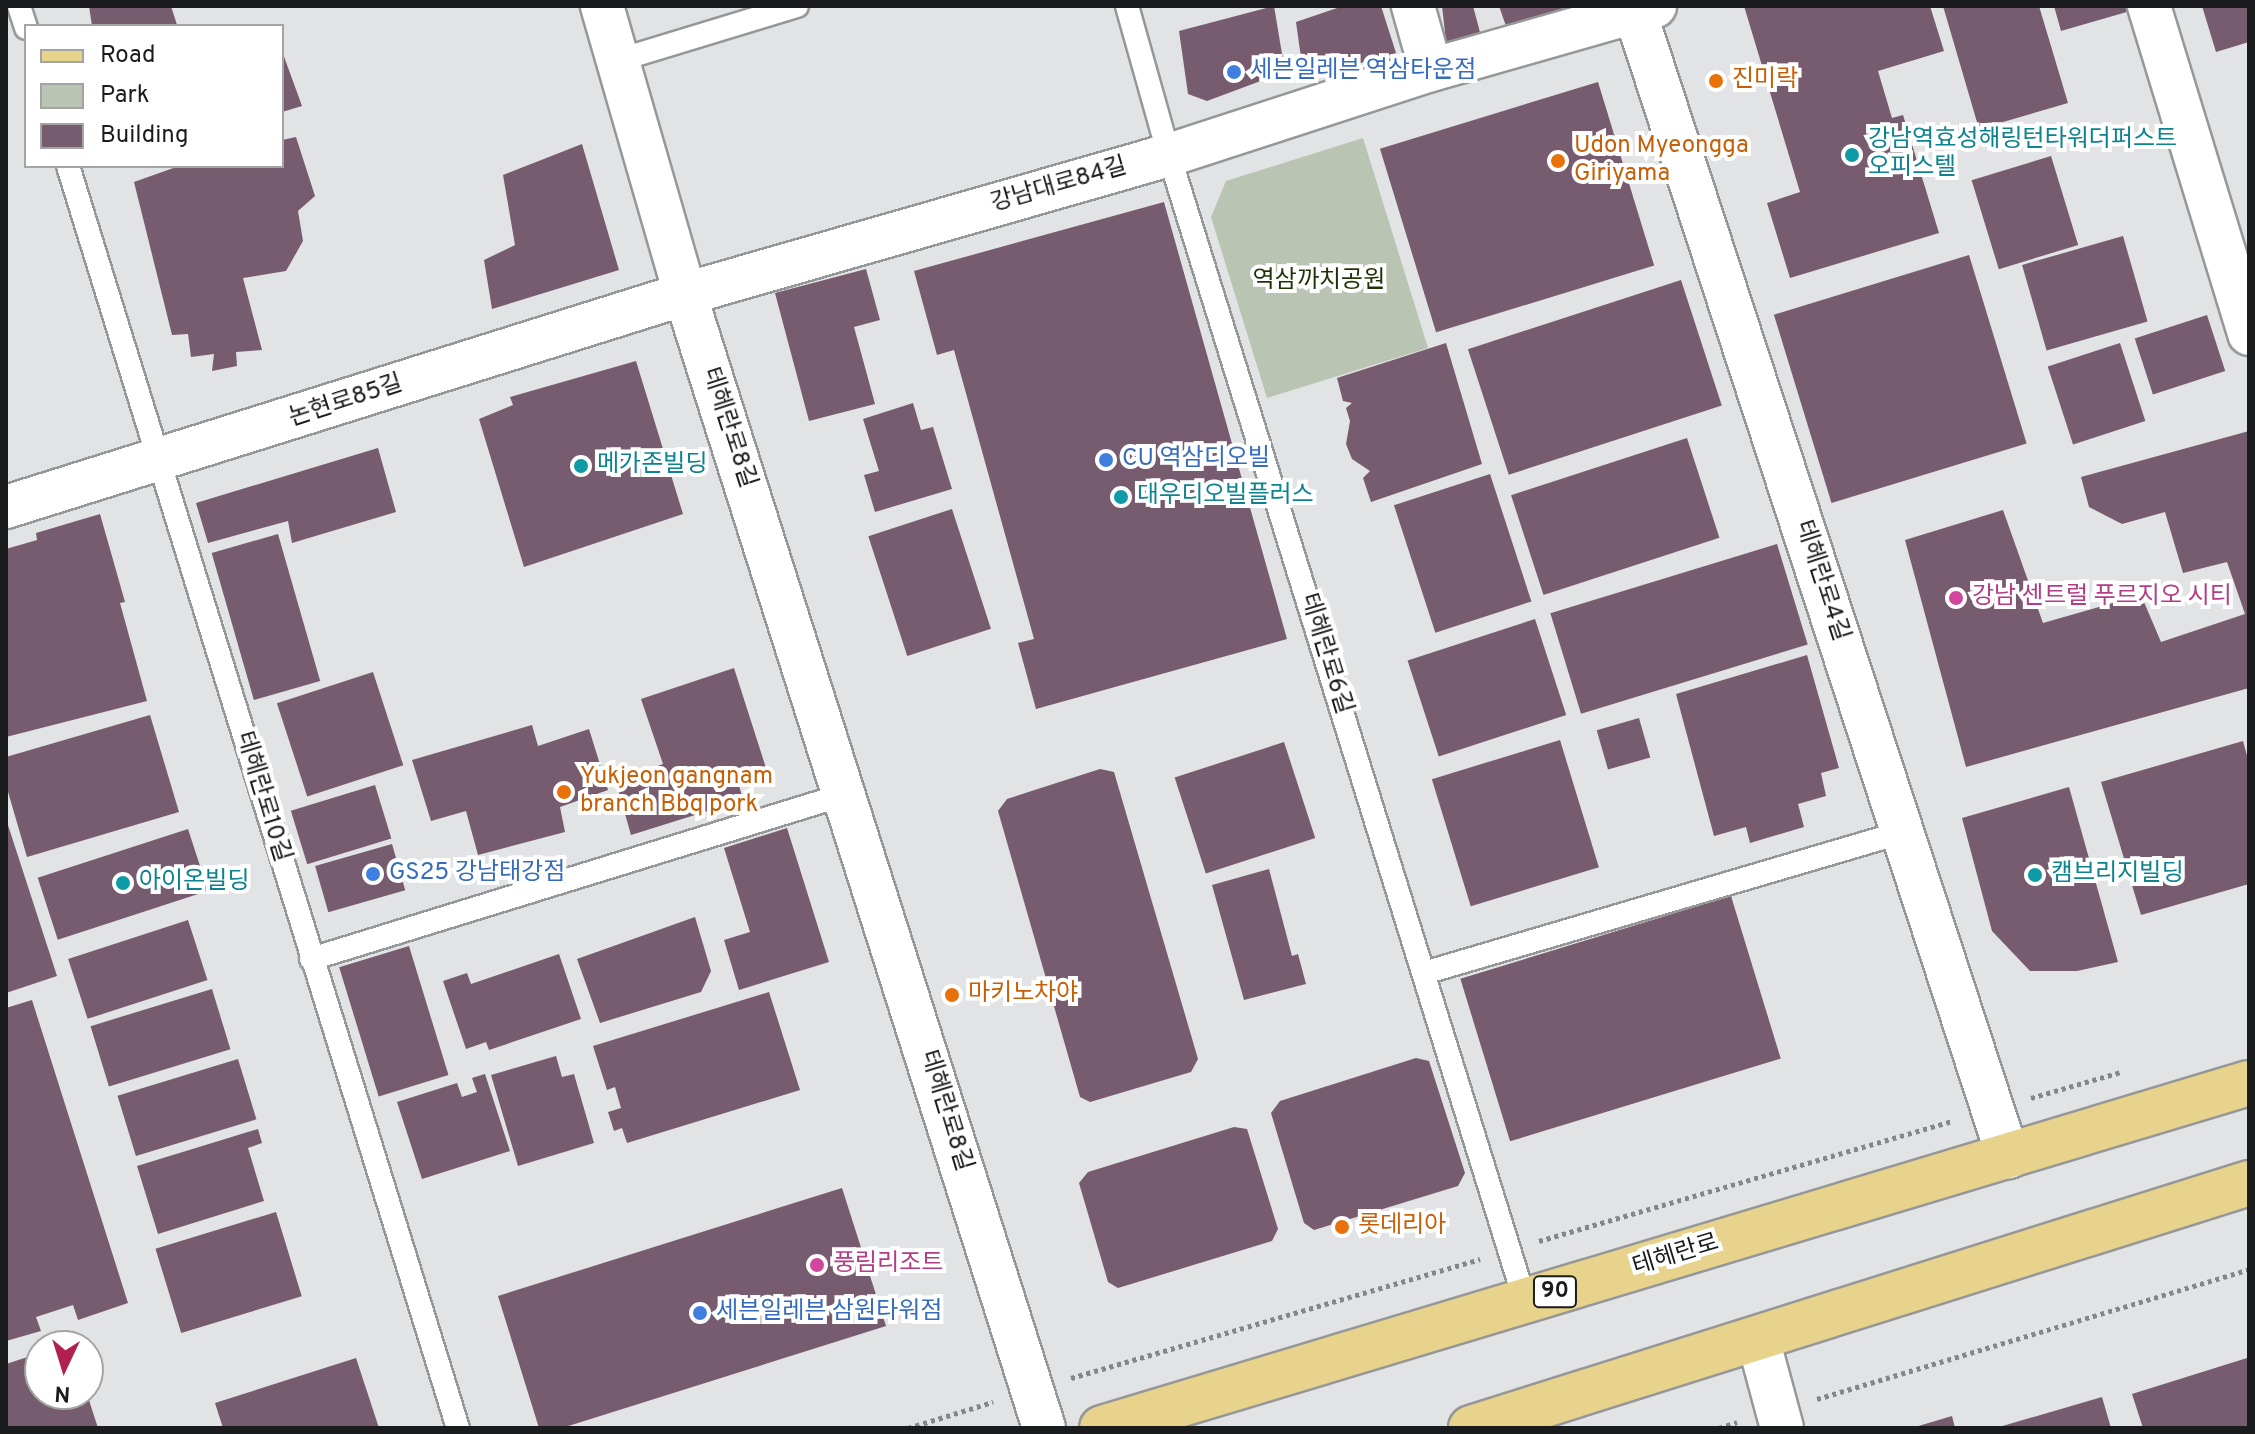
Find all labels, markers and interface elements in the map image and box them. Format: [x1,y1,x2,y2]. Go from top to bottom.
legend [24,24,284,168]
text: Road [100,41,156,71]
place label: 세븐일레븐 역삼타운점 [1250,58,1476,86]
marker: 세븐일레븐 역삼타운점 [1225,63,1243,81]
place label: 진미락 [1732,67,1798,95]
marker: 진미락 [1707,72,1725,90]
text: Park [100,81,150,111]
text: Building [100,121,189,151]
place label: 강남역효성해링턴타워더퍼스트 오피스텔 [1868,127,2177,183]
place label: Udon Myeongga Giriyama [1574,133,1749,189]
marker: 강남역효성해링턴타워더퍼스트 오피스텔 [1843,146,1861,164]
marker: Udon Myeongga Giriyama [1549,152,1567,170]
street label: 강남대로84길 [988,153,1130,219]
park label: 역삼까치공원 [1253,268,1385,296]
street label: 테헤란로8길 [695,364,761,492]
street label: 논현로85길 [285,370,407,434]
place label: CU 역삼디오빌 [1122,446,1270,474]
marker: CU 역삼디오빌 [1097,451,1115,469]
place label: 메가존빌딩 [597,452,707,480]
marker: 메가존빌딩 [572,457,590,475]
place label: 대우디오빌플러스 [1137,483,1314,511]
marker: 대우디오빌플러스 [1112,488,1130,506]
street label: 테헤란로4길 [1788,517,1854,645]
place label: 강남 센트럴 푸르지오 시티 [1972,584,2232,612]
marker: 강남 센트럴 푸르지오 시티 [1947,589,1965,607]
street label: 테헤란로6길 [1293,590,1357,718]
street label: 테헤란로10길 [229,728,295,866]
place label: Yukjeon gangnam branch Bbq pork [580,764,773,820]
marker: Yukjeon gangnam branch Bbq pork [555,783,573,801]
place label: GS25 강남태강점 [389,860,565,888]
place label: 캠브리지빌딩 [2051,861,2183,889]
marker: GS25 강남태강점 [364,865,382,883]
marker: 캠브리지빌딩 [2026,866,2044,884]
place label: 아이온빌딩 [139,869,249,897]
marker: 아이온빌딩 [114,874,132,892]
place label: 마키노차야 [968,981,1078,1009]
marker: 마키노차야 [943,986,961,1004]
street label: 테헤란로8길 [913,1047,977,1175]
place label: 롯데리아 [1358,1213,1446,1241]
marker: 롯데리아 [1333,1218,1351,1236]
street label: 테헤란로 [1630,1229,1722,1283]
place label: 풍림리조트 [833,1251,943,1279]
marker: 풍림리조트 [808,1256,826,1274]
road number: 90 [1531,1274,1579,1310]
place label: 세븐일레븐 삼원타워점 [716,1299,942,1327]
marker: 세븐일레븐 삼원타워점 [691,1304,709,1322]
north arrow [24,1330,104,1410]
text: N [54,1378,71,1406]

